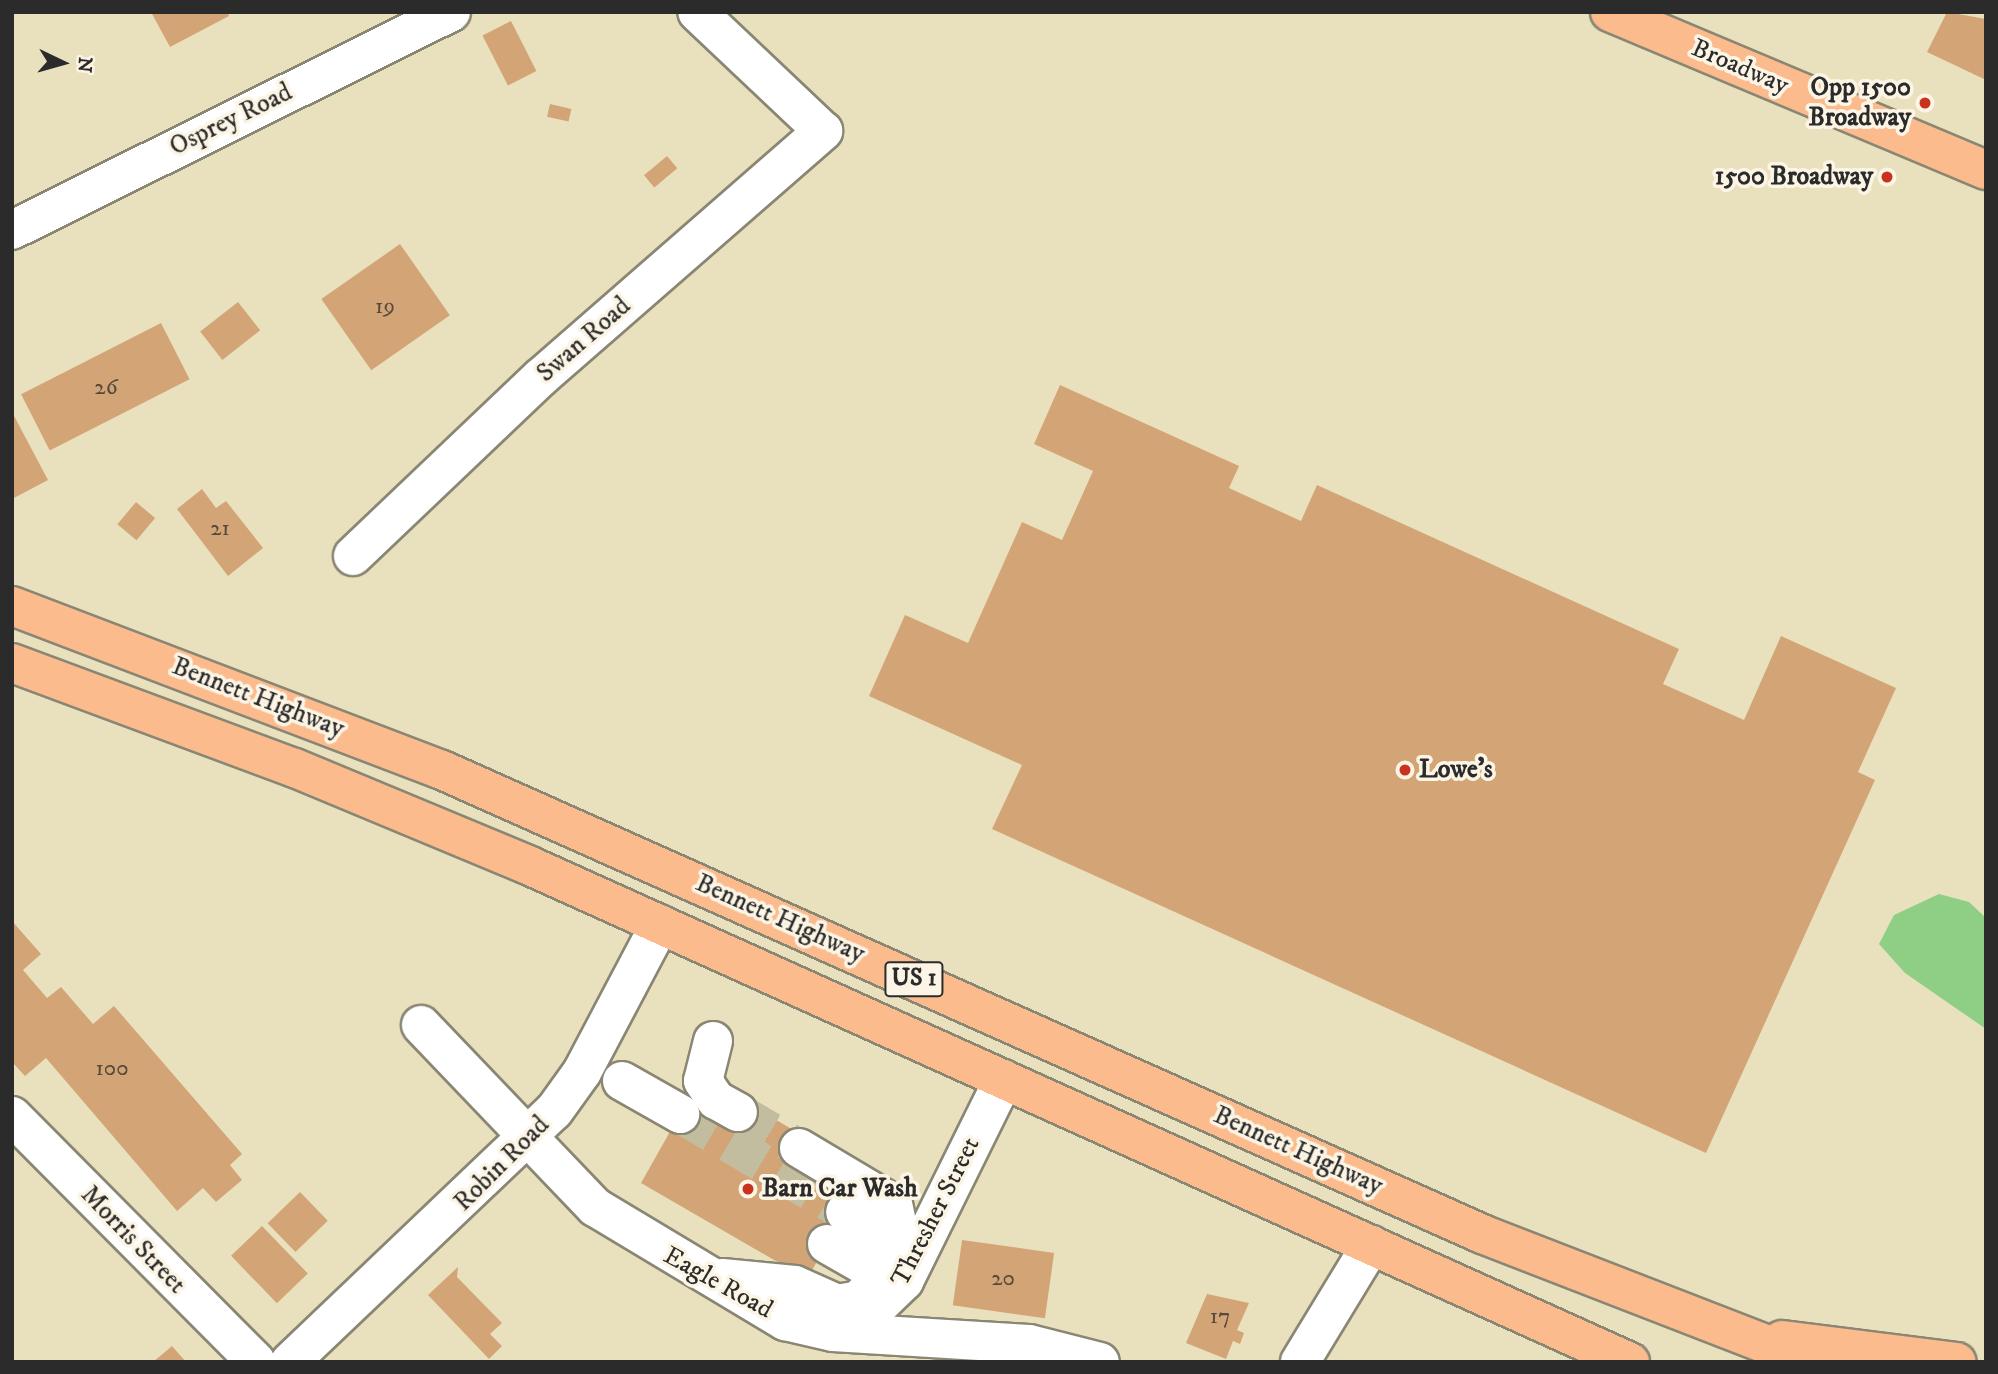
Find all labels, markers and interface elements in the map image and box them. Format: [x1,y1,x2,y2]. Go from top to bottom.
north arrow [28,28,98,98]
street label: Broadway [1687,33,1793,101]
text: N [72,56,97,74]
place label: Opp 1500 Broadway [1809,72,1911,134]
street label: Osprey Road [165,77,297,163]
marker: Opp 1500 Broadway [1917,95,1933,111]
place label: 1500 Broadway [1715,161,1873,193]
marker: 1500 Broadway [1879,169,1895,185]
street label: Swan Road [531,291,637,389]
house number: 19 [375,293,395,321]
house number: 26 [94,374,118,402]
house number: 21 [210,515,230,543]
street label: Bennett Highway [168,651,348,745]
place label: Lowe's [1419,754,1493,786]
marker: Lowe's [1397,762,1413,778]
street label: Bennett Highway [691,868,869,970]
road number: US 1 [884,959,944,1000]
house number: 100 [95,1055,129,1083]
street label: Bennett Highway [1209,1100,1387,1202]
street label: Robin Road [448,1110,556,1218]
street label: Thresher Street [885,1132,987,1292]
place label: Barn Car Wash [762,1173,918,1205]
street label: Morris Street [74,1180,192,1300]
marker: Barn Car Wash [740,1181,756,1197]
street label: Eagle Road [658,1240,778,1326]
house number: 20 [991,1265,1015,1293]
house number: 17 [1210,1303,1230,1331]

